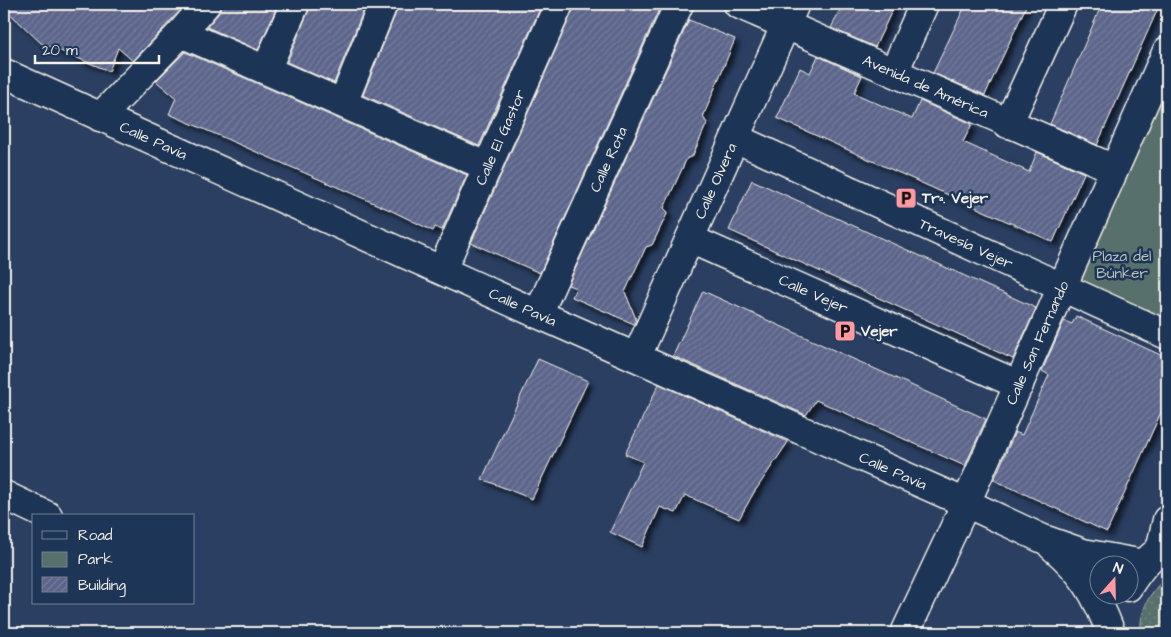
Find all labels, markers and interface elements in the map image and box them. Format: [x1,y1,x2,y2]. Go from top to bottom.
scale bar [35,32,159,64]
text: 20 m [42,40,78,61]
street label: Avenida de América [859,50,992,124]
street label: Calle El Gastor [471,86,531,189]
street label: Calle Pavía [116,117,191,165]
street label: Calle Rota [585,123,633,196]
street label: Calle Olvera [690,139,742,222]
parking icon: Trª. Vejer [894,186,918,210]
place label: Trª. Vejer [921,188,989,209]
street label: Travesía Vejer [915,213,1016,274]
park label: Plaza del Búnker [1093,246,1151,284]
street label: Calle Vejer [775,270,851,319]
street label: Calle San Fernando [1001,277,1075,408]
street label: Calle Pavía [485,283,560,332]
parking icon: Vejer [833,319,857,343]
place label: Vejer [860,321,898,342]
street label: Calle Pavía [856,447,930,496]
legend [32,514,195,604]
text: Road [78,525,113,546]
text: Park [78,549,113,570]
north arrow [1088,554,1138,604]
text: N [1111,558,1126,580]
text: Building [78,575,126,597]

